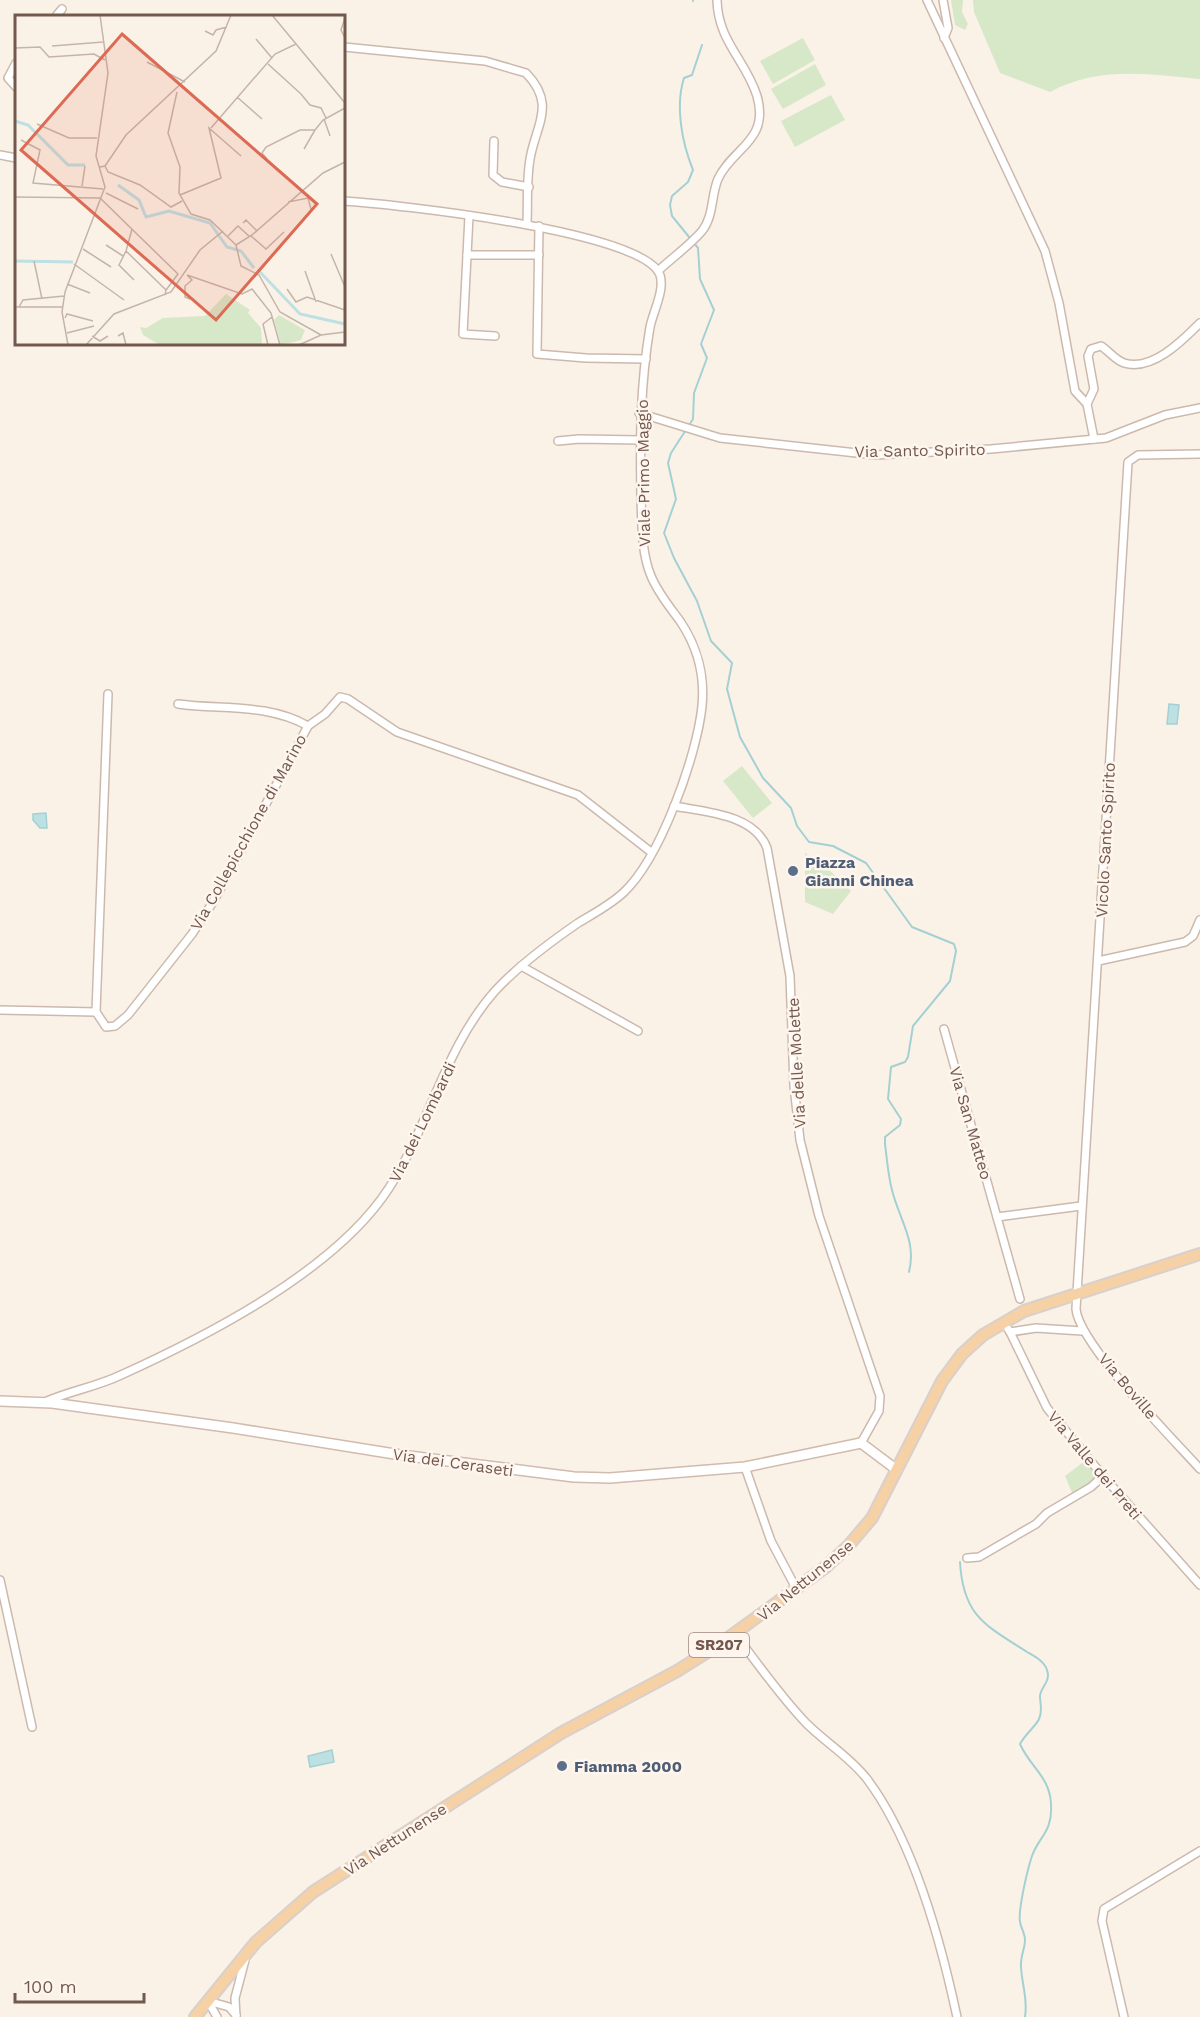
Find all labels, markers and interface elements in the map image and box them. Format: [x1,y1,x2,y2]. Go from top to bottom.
inset map [15,15,345,345]
street label: Viale Primo Maggio [633,399,654,547]
street label: Via Santo Spirito [854,440,986,461]
street label: Via Collepicchione di Marino [186,731,310,934]
street label: Vicolo Santo Spirito [1092,762,1119,918]
place label: Piazza Gianni Chinea [805,853,914,890]
marker: Piazza Gianni Chinea [786,864,800,878]
street label: Via delle Molette [784,997,809,1129]
street label: Via dei Lombardi [385,1059,460,1186]
street label: Via San Matteo [945,1064,996,1182]
street label: Via Boville [1094,1349,1161,1423]
street label: Via Valle dei Preti [1044,1407,1146,1524]
street label: Via dei Ceraseti [391,1445,515,1480]
street label: Via Nettunense [753,1536,857,1625]
road number: SR207 [689,1633,749,1657]
place label: Fiamma 2000 [574,1757,682,1776]
marker: Fiamma 2000 [555,1759,569,1773]
street label: Via Nettunense [340,1799,450,1880]
scale bar [15,1966,144,2004]
text: 100 m [24,1976,77,1997]

